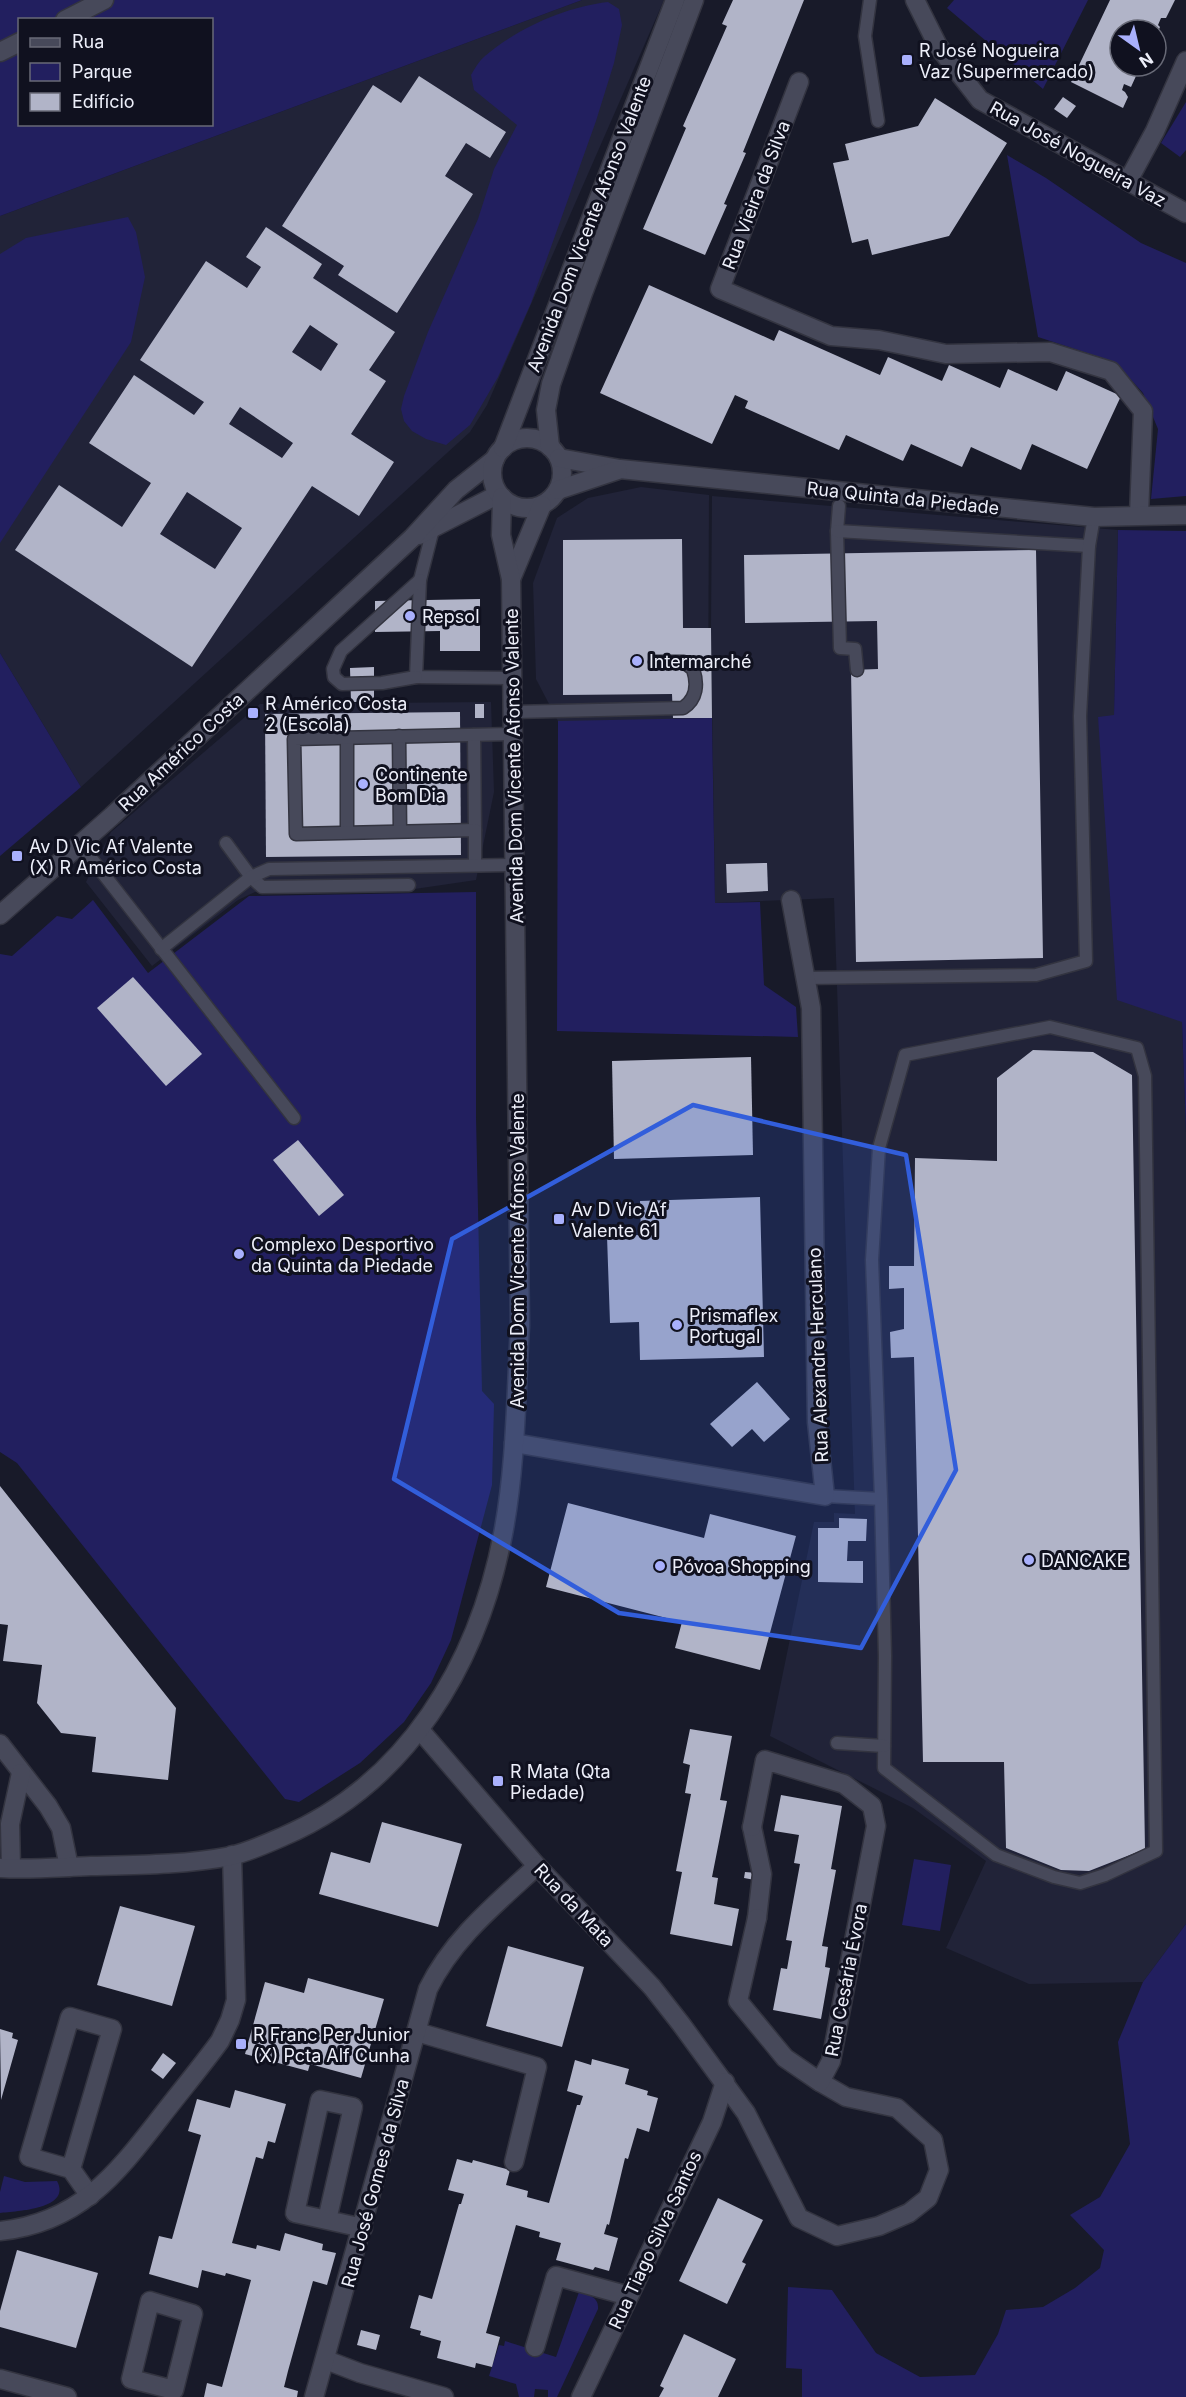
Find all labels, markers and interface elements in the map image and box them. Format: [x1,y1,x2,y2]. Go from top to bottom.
legend [18,18,213,126]
north arrow [1108,18,1168,78]
text: Rua [72,31,104,52]
place label: R José Nogueira Vaz (Supermercado) [919,40,1094,82]
text: N [1136,49,1157,72]
marker: R José Nogueira Vaz (Supermercado) [900,53,914,67]
text: Parque [72,61,132,82]
street label: Avenida Dom Vicente Afonso Valente [523,73,655,375]
text: Edifício [72,91,135,112]
street label: Rua José Nogueira Vaz [986,97,1170,211]
street label: Rua Vieira da Silva [718,118,794,272]
street label: Rua Quinta da Piedade [806,477,1000,519]
place label: Repsol [422,606,480,627]
street label: Avenida Dom Vicente Afonso Valente [501,608,527,924]
marker: Repsol [403,609,417,623]
place label: Intermarché [649,651,752,672]
marker: Intermarché [630,654,644,668]
street label: Rua Américo Costa [114,689,248,815]
place label: R Américo Costa 2 (Escola) [265,693,407,735]
marker: R Américo Costa 2 (Escola) [246,706,260,720]
place label: Continente Bom Dia [375,764,468,806]
marker: Continente Bom Dia [356,777,370,791]
place label: Av D Vic Af Valente (X) R Américo Costa [29,836,202,878]
marker: Av D Vic Af Valente (X) R Américo Costa [10,849,24,863]
street label: Avenida Dom Vicente Afonso Valente [507,1093,528,1409]
place label: Av D Vic Af Valente 61 [571,1199,667,1241]
marker: Av D Vic Af Valente 61 [552,1212,566,1226]
place label: Complexo Desportivo da Quinta da Piedade [251,1234,434,1276]
marker: Complexo Desportivo da Quinta da Piedade [232,1247,246,1261]
street label: Rua Alexandre Herculano [804,1247,832,1463]
place label: Prismaflex Portugal [689,1305,778,1347]
marker: Prismaflex Portugal [670,1318,684,1332]
place label: DANCAKE [1041,1550,1127,1571]
marker: DANCAKE [1022,1553,1036,1567]
place label: Póvoa Shopping [672,1556,811,1577]
marker: Póvoa Shopping [653,1559,667,1573]
place label: R Mata (Qta Piedade) [510,1761,611,1803]
marker: R Mata (Qta Piedade) [491,1774,505,1788]
street label: Rua da Mata [530,1859,618,1951]
street label: Rua Cesária Évora [820,1901,871,2058]
place label: R Franc Per Junior (X) Pcta Alf Cunha [253,2024,410,2066]
marker: R Franc Per Junior (X) Pcta Alf Cunha [234,2037,248,2051]
street label: Rua José Gomes da Silva [337,2076,413,2290]
street label: Rua Tiago Silva Santos [604,2148,706,2332]

